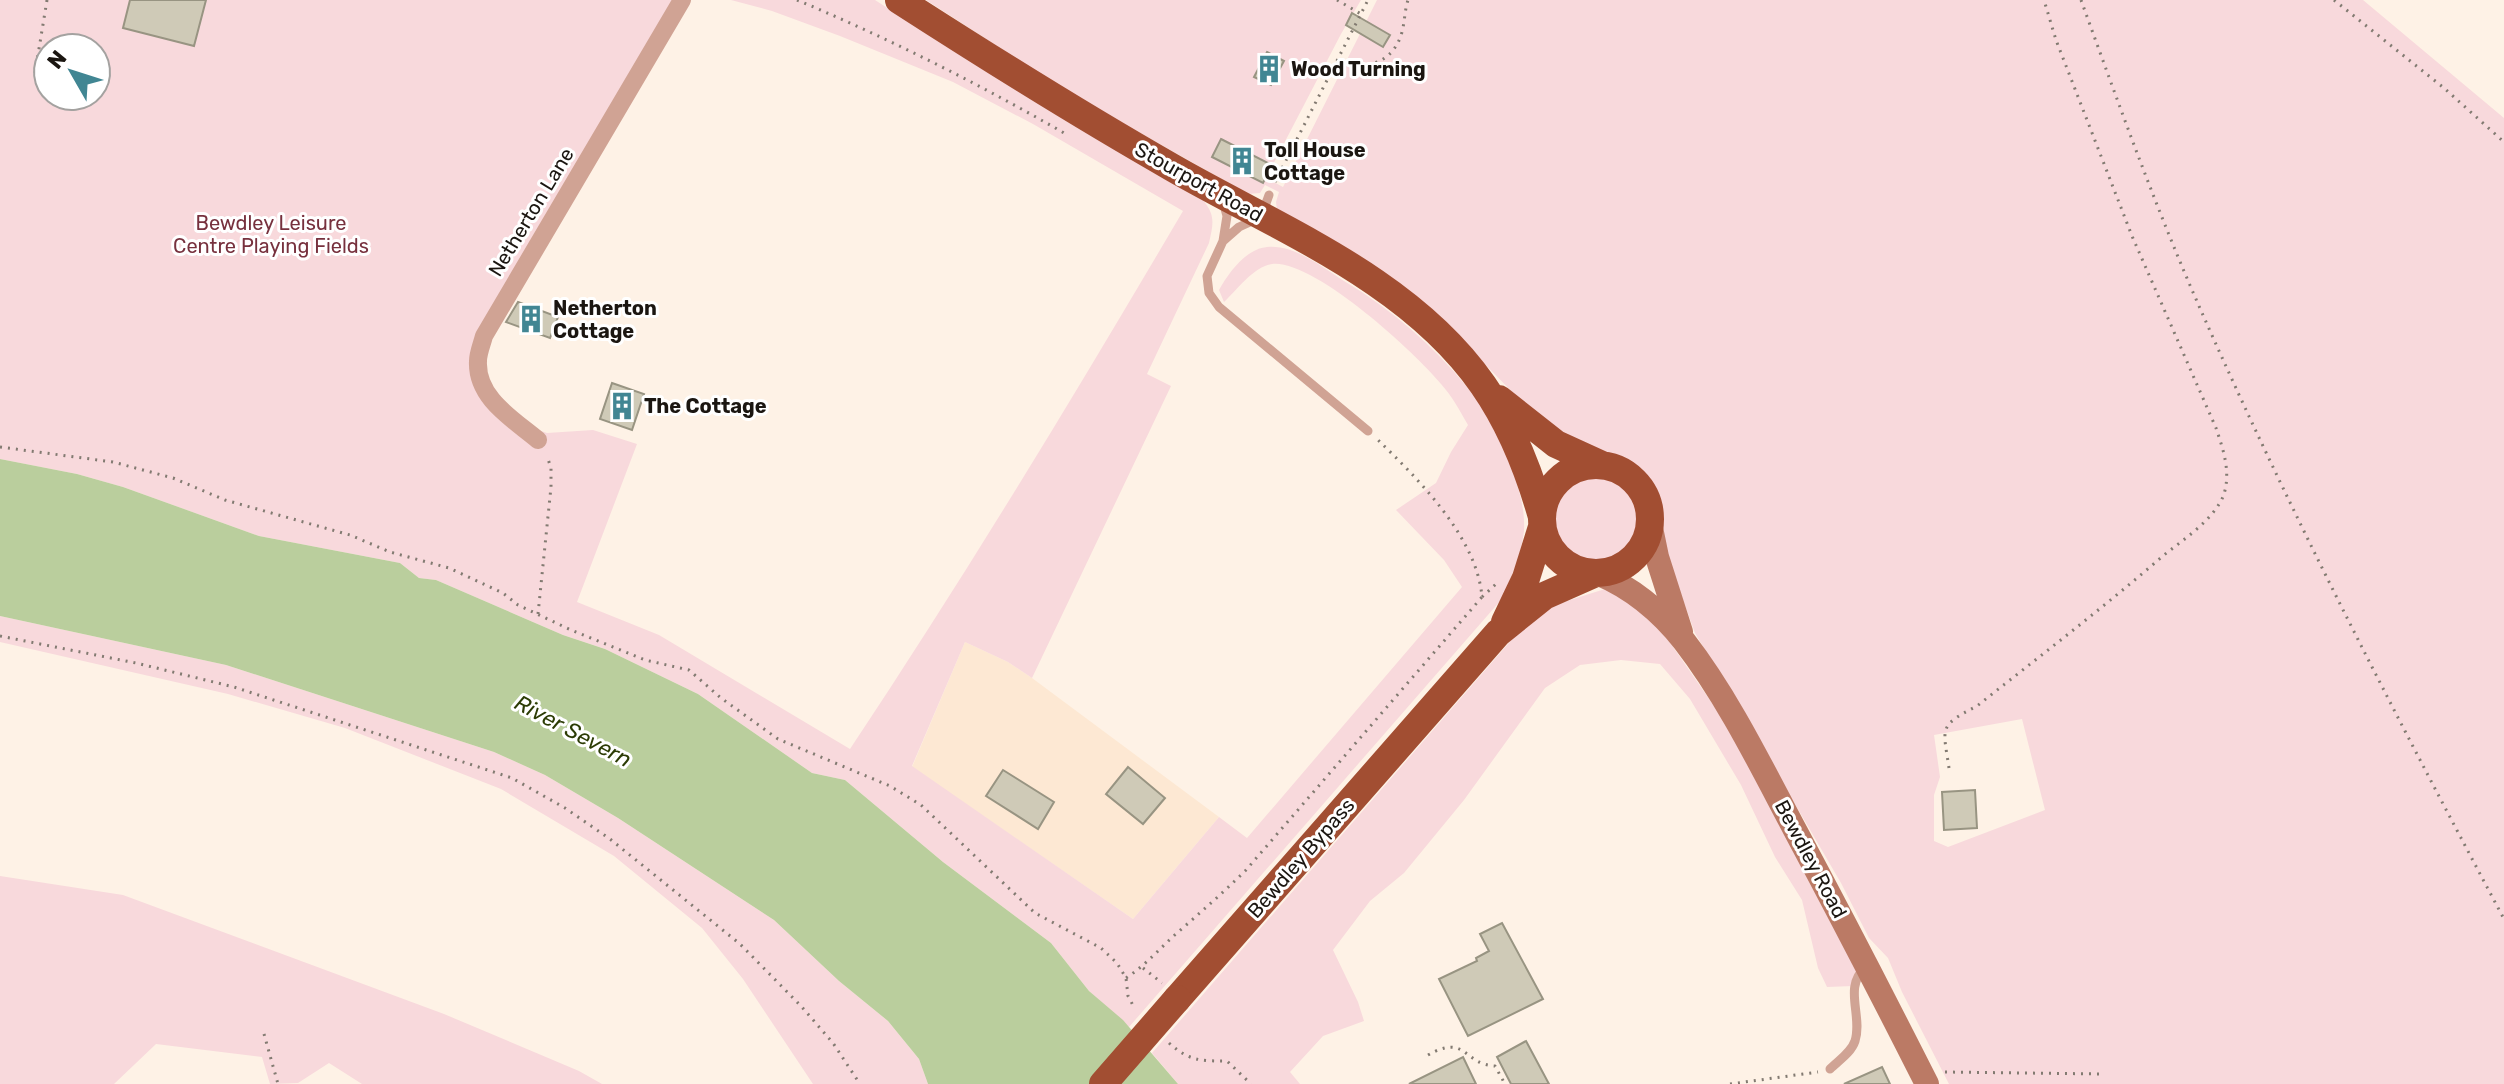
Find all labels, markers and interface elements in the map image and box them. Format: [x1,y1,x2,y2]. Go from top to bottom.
north arrow [32,32,112,112]
text: N [41,45,72,74]
building icon: Wood Turning [1254,54,1284,84]
place label: Wood Turning [1291,57,1426,81]
street label: Stourport Road [1131,137,1267,227]
place label: Toll House Cottage [1264,138,1366,185]
street label: Netherton Lane [483,143,579,281]
building icon: Toll House Cottage [1227,146,1257,176]
park label: Bewdley Leisure Centre Playing Fields [173,211,369,258]
place label: Netherton Cottage [553,296,657,343]
building icon: Netherton Cottage [516,304,546,334]
building icon: The Cottage [607,391,637,421]
place label: The Cottage [644,394,767,418]
water label: River Severn [510,689,636,773]
street label: Bewdley Bypass [1242,793,1360,923]
street label: Bewdley Road [1770,796,1852,922]

